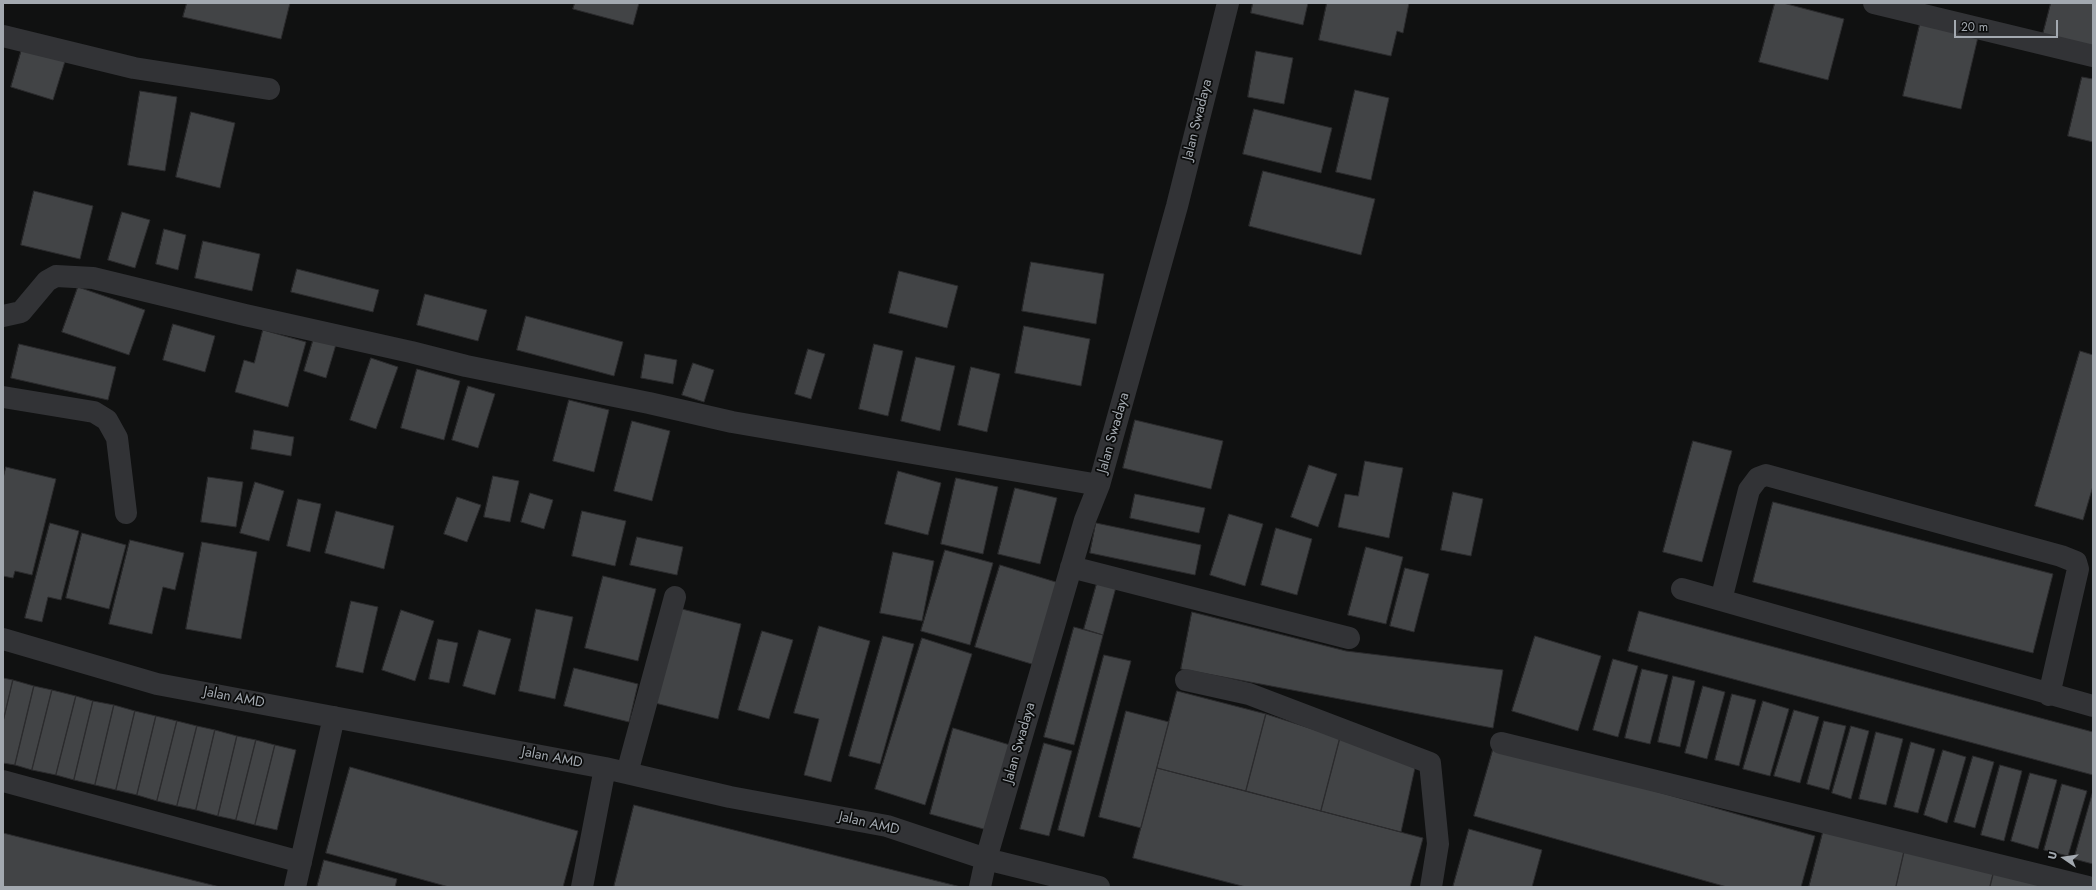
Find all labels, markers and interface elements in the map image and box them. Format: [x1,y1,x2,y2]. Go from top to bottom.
scale bar [1956,12,2060,38]
text: 20 m [1961,18,1988,36]
street label: Jalan Swadaya [1180,78,1216,162]
street label: Jalan Swadaya [1094,391,1134,475]
street label: Jalan AMD [202,684,266,712]
street label: Jalan Swadaya [1000,701,1040,785]
street label: Jalan AMD [520,744,584,772]
street label: Jalan AMD [837,809,901,839]
north arrow [2044,838,2084,878]
text: U [2044,850,2061,861]

